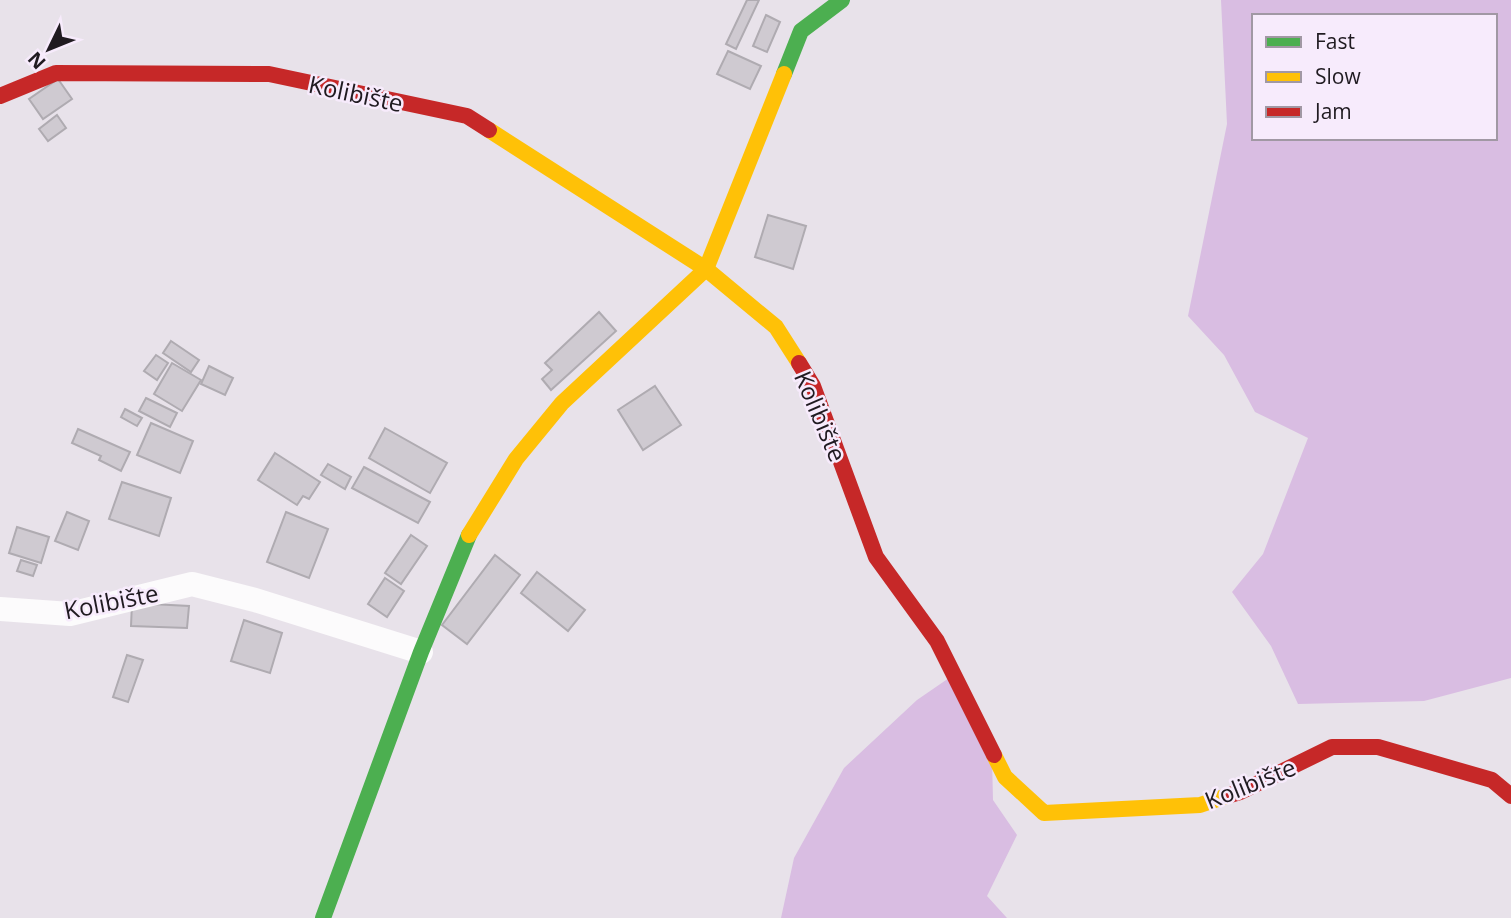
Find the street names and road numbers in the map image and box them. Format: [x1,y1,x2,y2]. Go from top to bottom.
street label: Kolibište [306,67,406,119]
street label: Kolibište [787,366,855,466]
street label: Kolibište [61,576,161,626]
street label: Kolibište [1200,750,1300,816]

